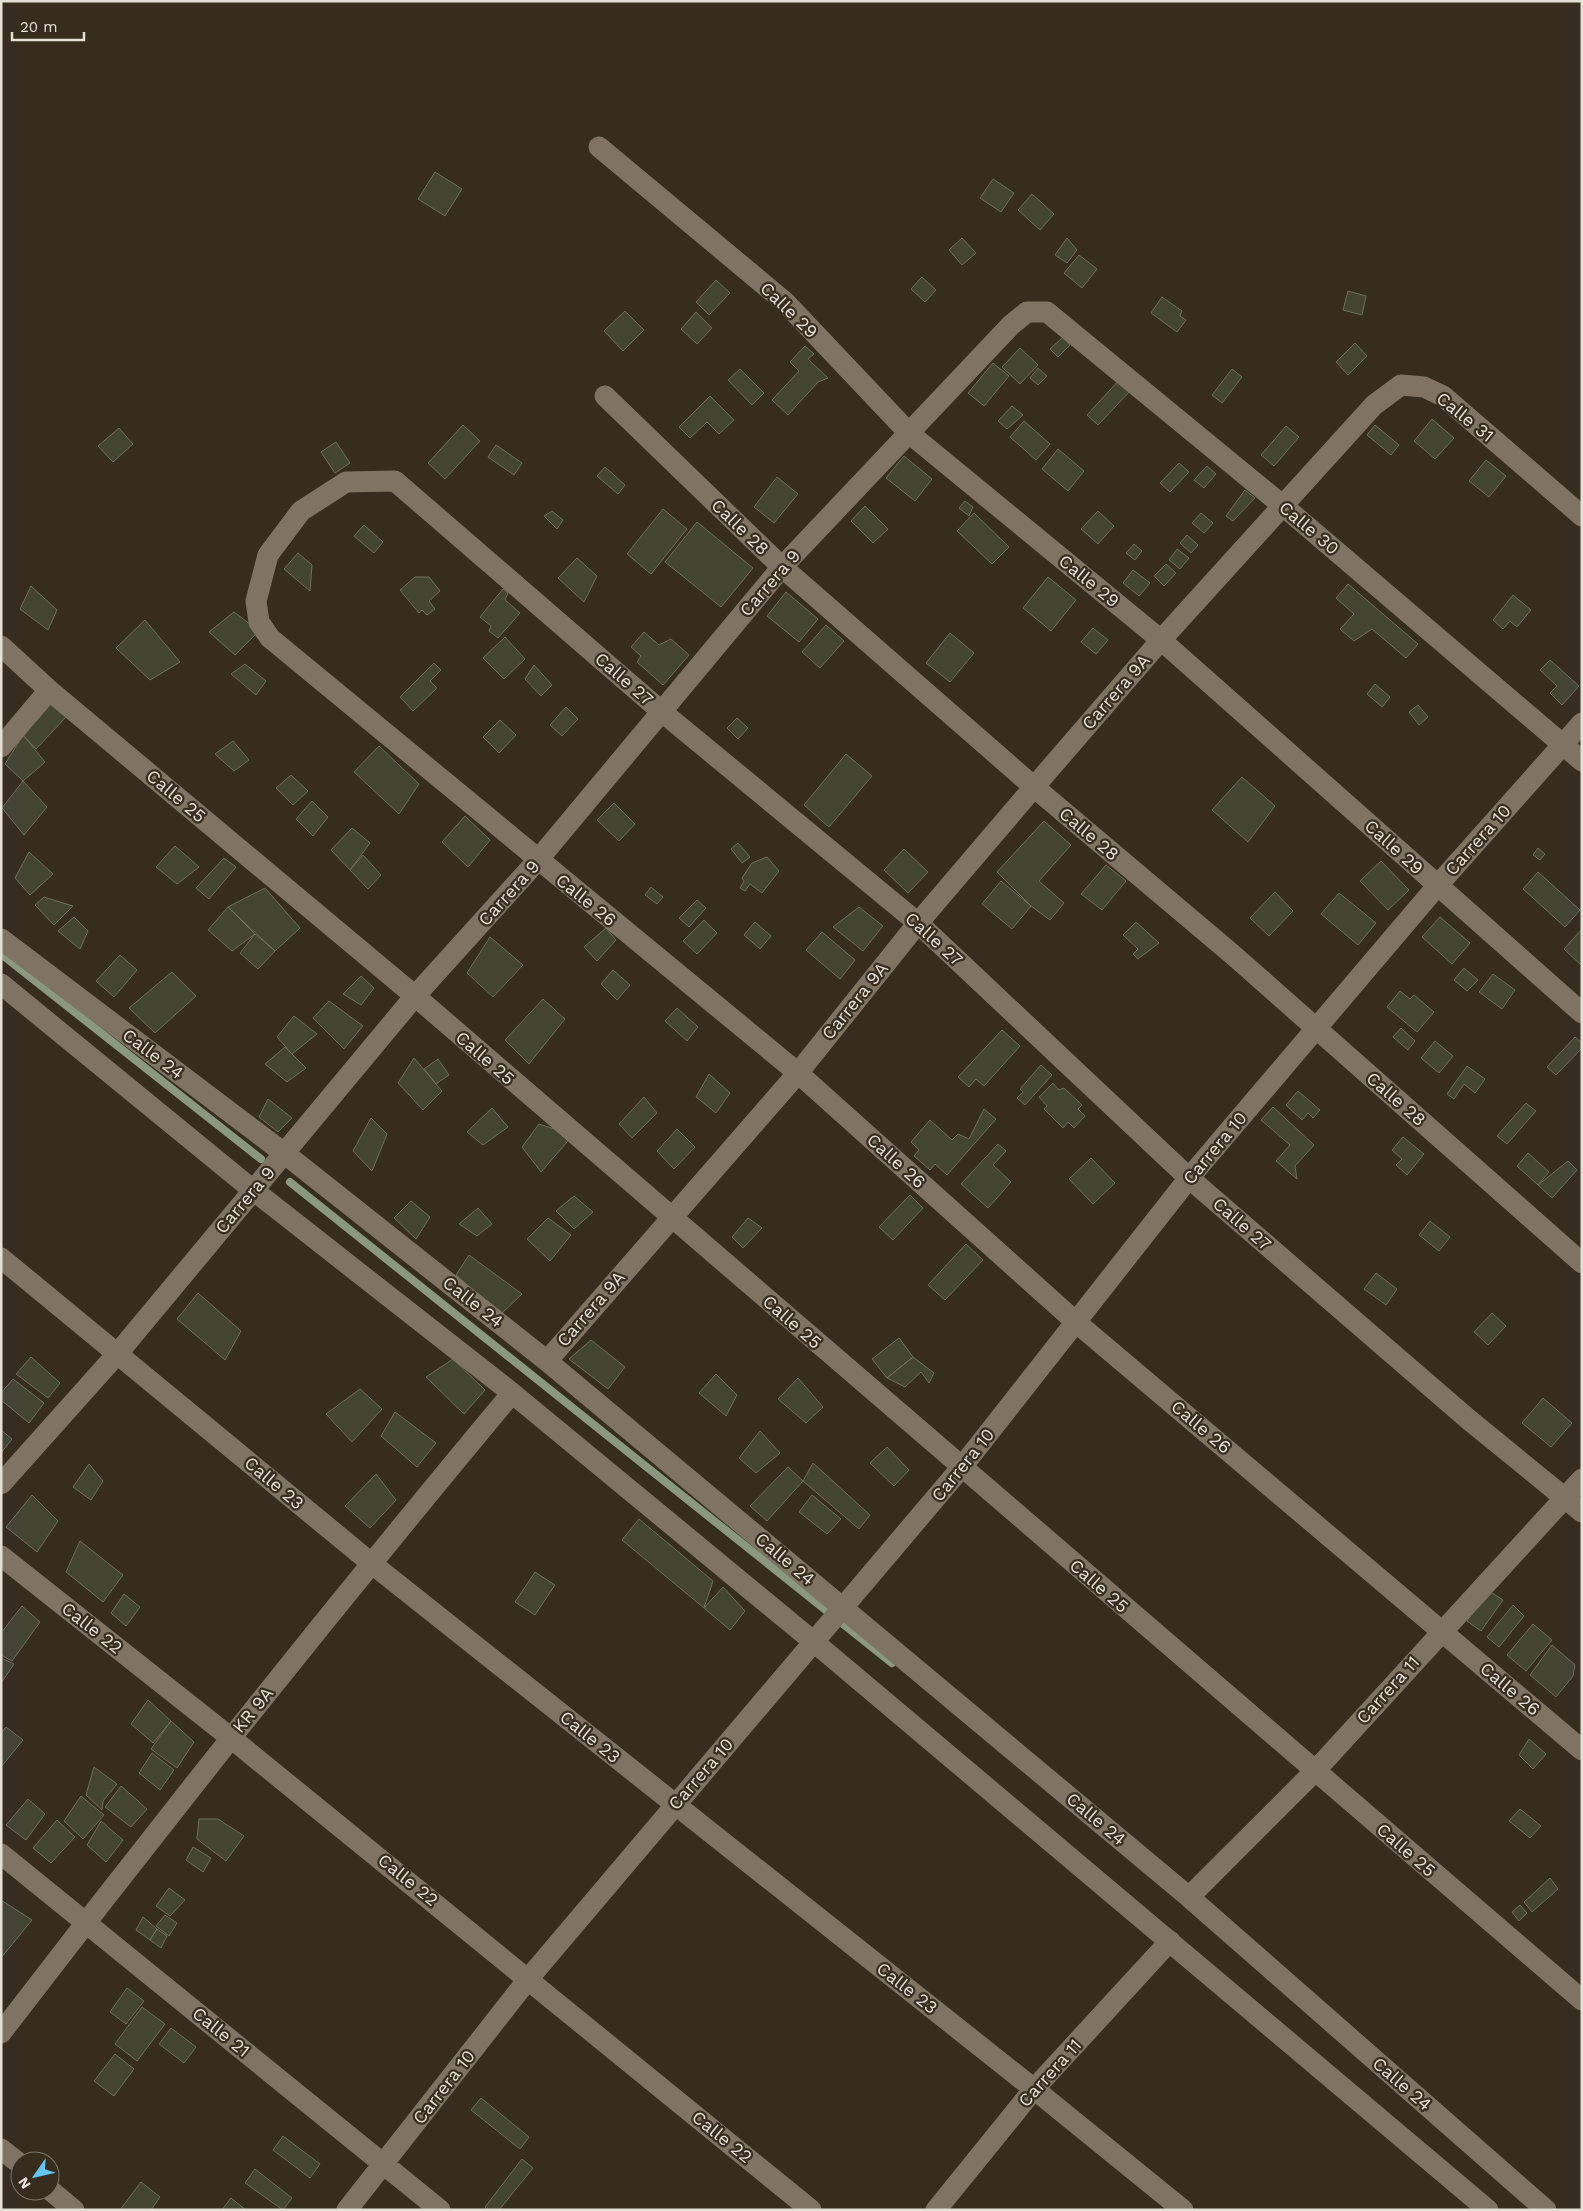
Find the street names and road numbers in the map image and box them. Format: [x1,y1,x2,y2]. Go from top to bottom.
street label: Calle 29 [756,277,822,342]
street label: Calle 31 [1432,387,1498,446]
street label: Calle 28 [707,494,773,559]
street label: Calle 30 [1275,497,1344,559]
street label: Carrera 9 [735,545,804,620]
street label: Calle 29 [1055,550,1124,611]
street label: Calle 27 [591,648,658,710]
street label: Carrera 9A [1077,650,1154,734]
street label: Calle 25 [142,765,210,826]
street label: Carrera 10 [1440,800,1515,879]
street label: Calle 28 [1055,803,1124,865]
street label: Calle 29 [1361,815,1428,878]
street label: Carrera 9 [474,855,544,930]
street label: Calle 26 [552,869,621,930]
street label: Calle 27 [901,907,967,970]
street label: Carrera 9A [817,958,892,1043]
street label: Calle 24 [119,1024,188,1083]
street label: Calle 25 [452,1026,519,1089]
street label: Calle 28 [1362,1067,1430,1130]
street label: Carrera 10 [1178,1107,1251,1188]
street label: Calle 26 [863,1129,930,1192]
street label: Carrera 9 [210,1162,279,1238]
street label: Calle 27 [1209,1193,1276,1255]
street label: Carrera 9A [552,1267,629,1351]
street label: Calle 24 [439,1271,508,1332]
street label: Calle 25 [759,1290,826,1353]
street label: Calle 26 [1167,1396,1235,1458]
street label: Carrera 10 [927,1424,999,1506]
street label: Calle 23 [240,1452,308,1514]
street label: Calle 24 [751,1528,819,1589]
street label: Calle 25 [1066,1554,1133,1617]
street label: Calle 22 [58,1597,127,1658]
street label: Carrera 11 [1352,1651,1424,1728]
street label: Calle 26 [1476,1658,1544,1720]
street label: KR 9A [228,1683,277,1737]
street label: Calle 23 [556,1706,625,1767]
street label: Carrera 10 [664,1734,737,1814]
street label: Calle 24 [1062,1788,1130,1849]
street label: Calle 25 [1373,1818,1440,1881]
street label: Calle 22 [374,1849,443,1910]
street label: Calle 23 [873,1957,942,2018]
street label: Calle 21 [188,2002,254,2061]
street label: Carrera 11 [1014,2034,1086,2111]
street label: Carrera 10 [408,2045,479,2128]
street label: Calle 24 [1369,2052,1436,2115]
street label: Calle 22 [688,2106,757,2167]

